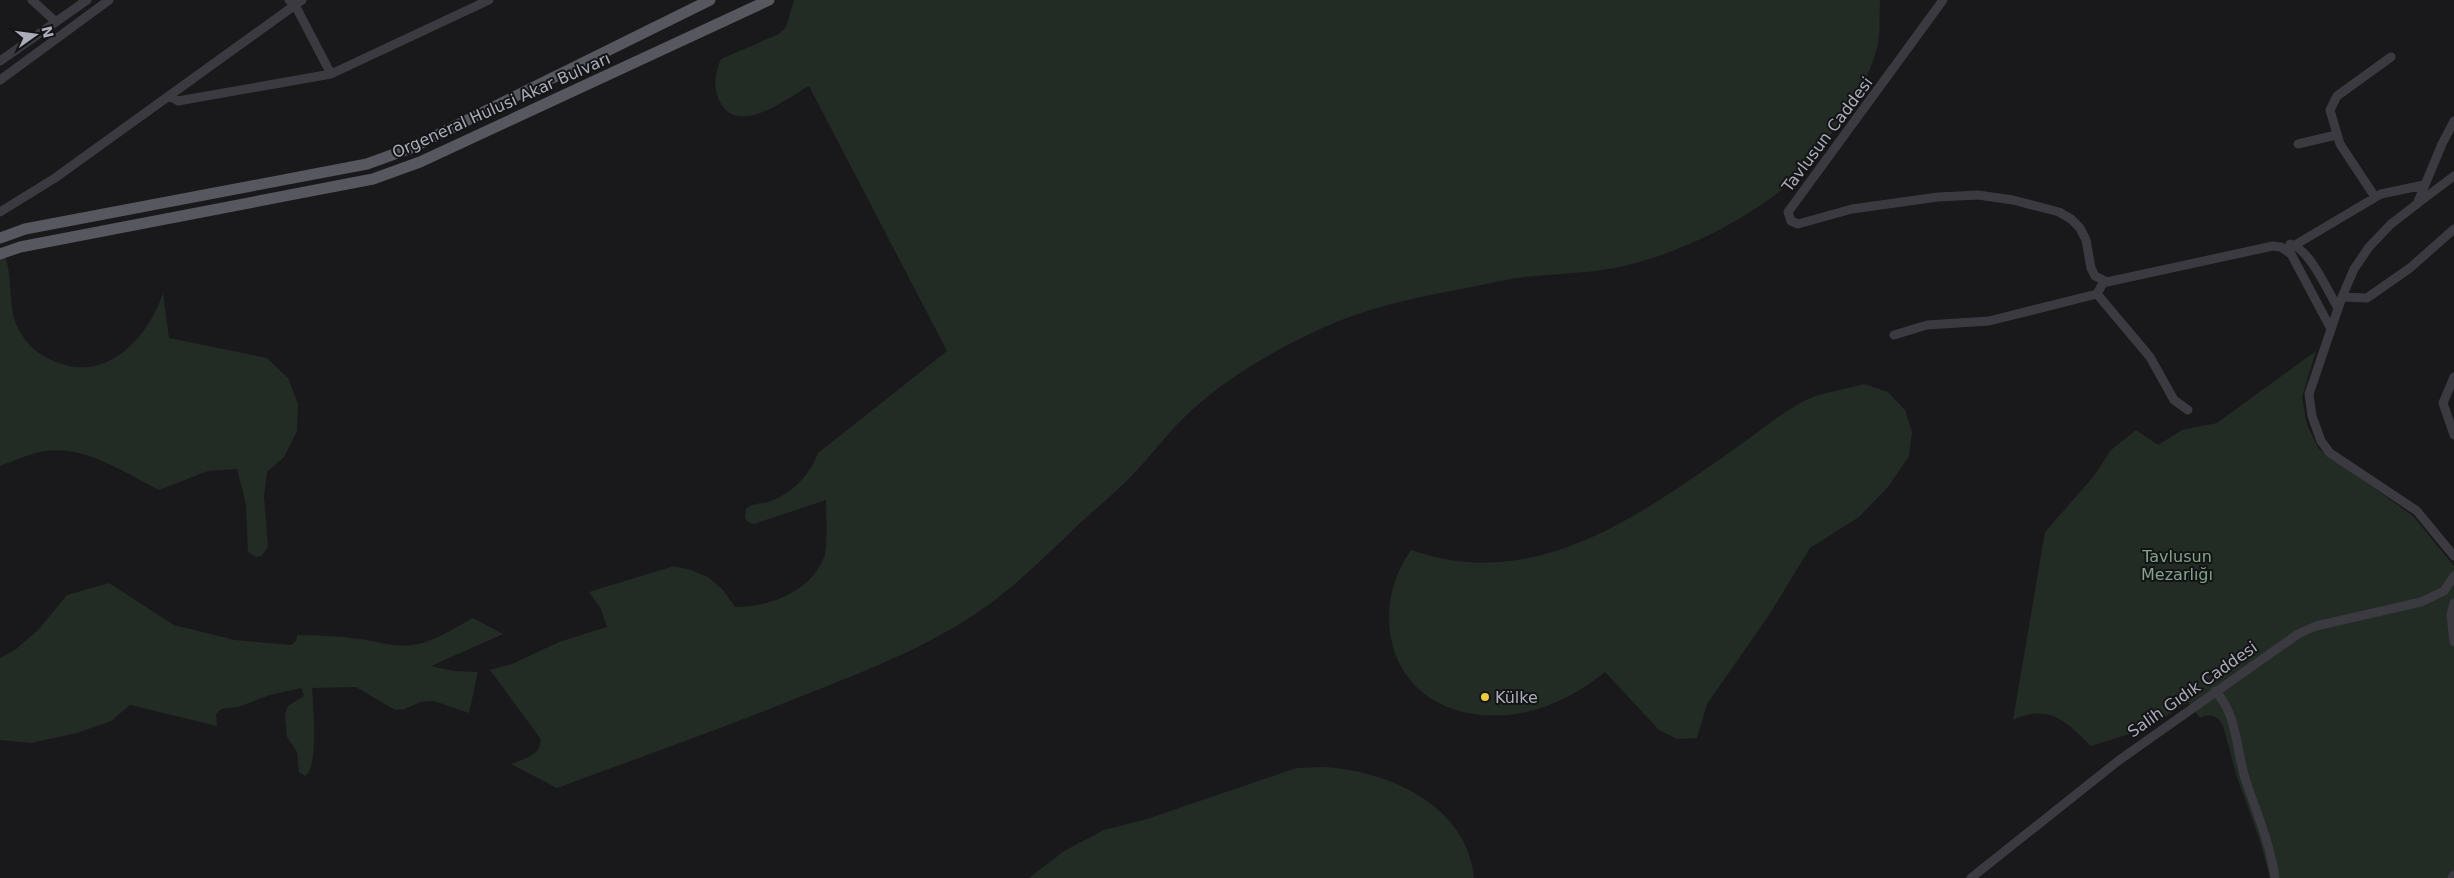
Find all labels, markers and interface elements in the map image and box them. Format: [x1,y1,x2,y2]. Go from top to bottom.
north arrow [10,10,60,60]
text: N [38,24,57,39]
street label: Orgeneral Hulusi Akar Bulvarı [389,49,613,162]
street label: Tavlusun Caddesi [1778,73,1877,196]
park label: Tavlusun Mezarlığı [2141,547,2213,584]
street label: Salih Gıdık Caddesi [2124,638,2261,741]
place label: Külke [1495,688,1538,707]
marker: Külke [1479,691,1491,703]

